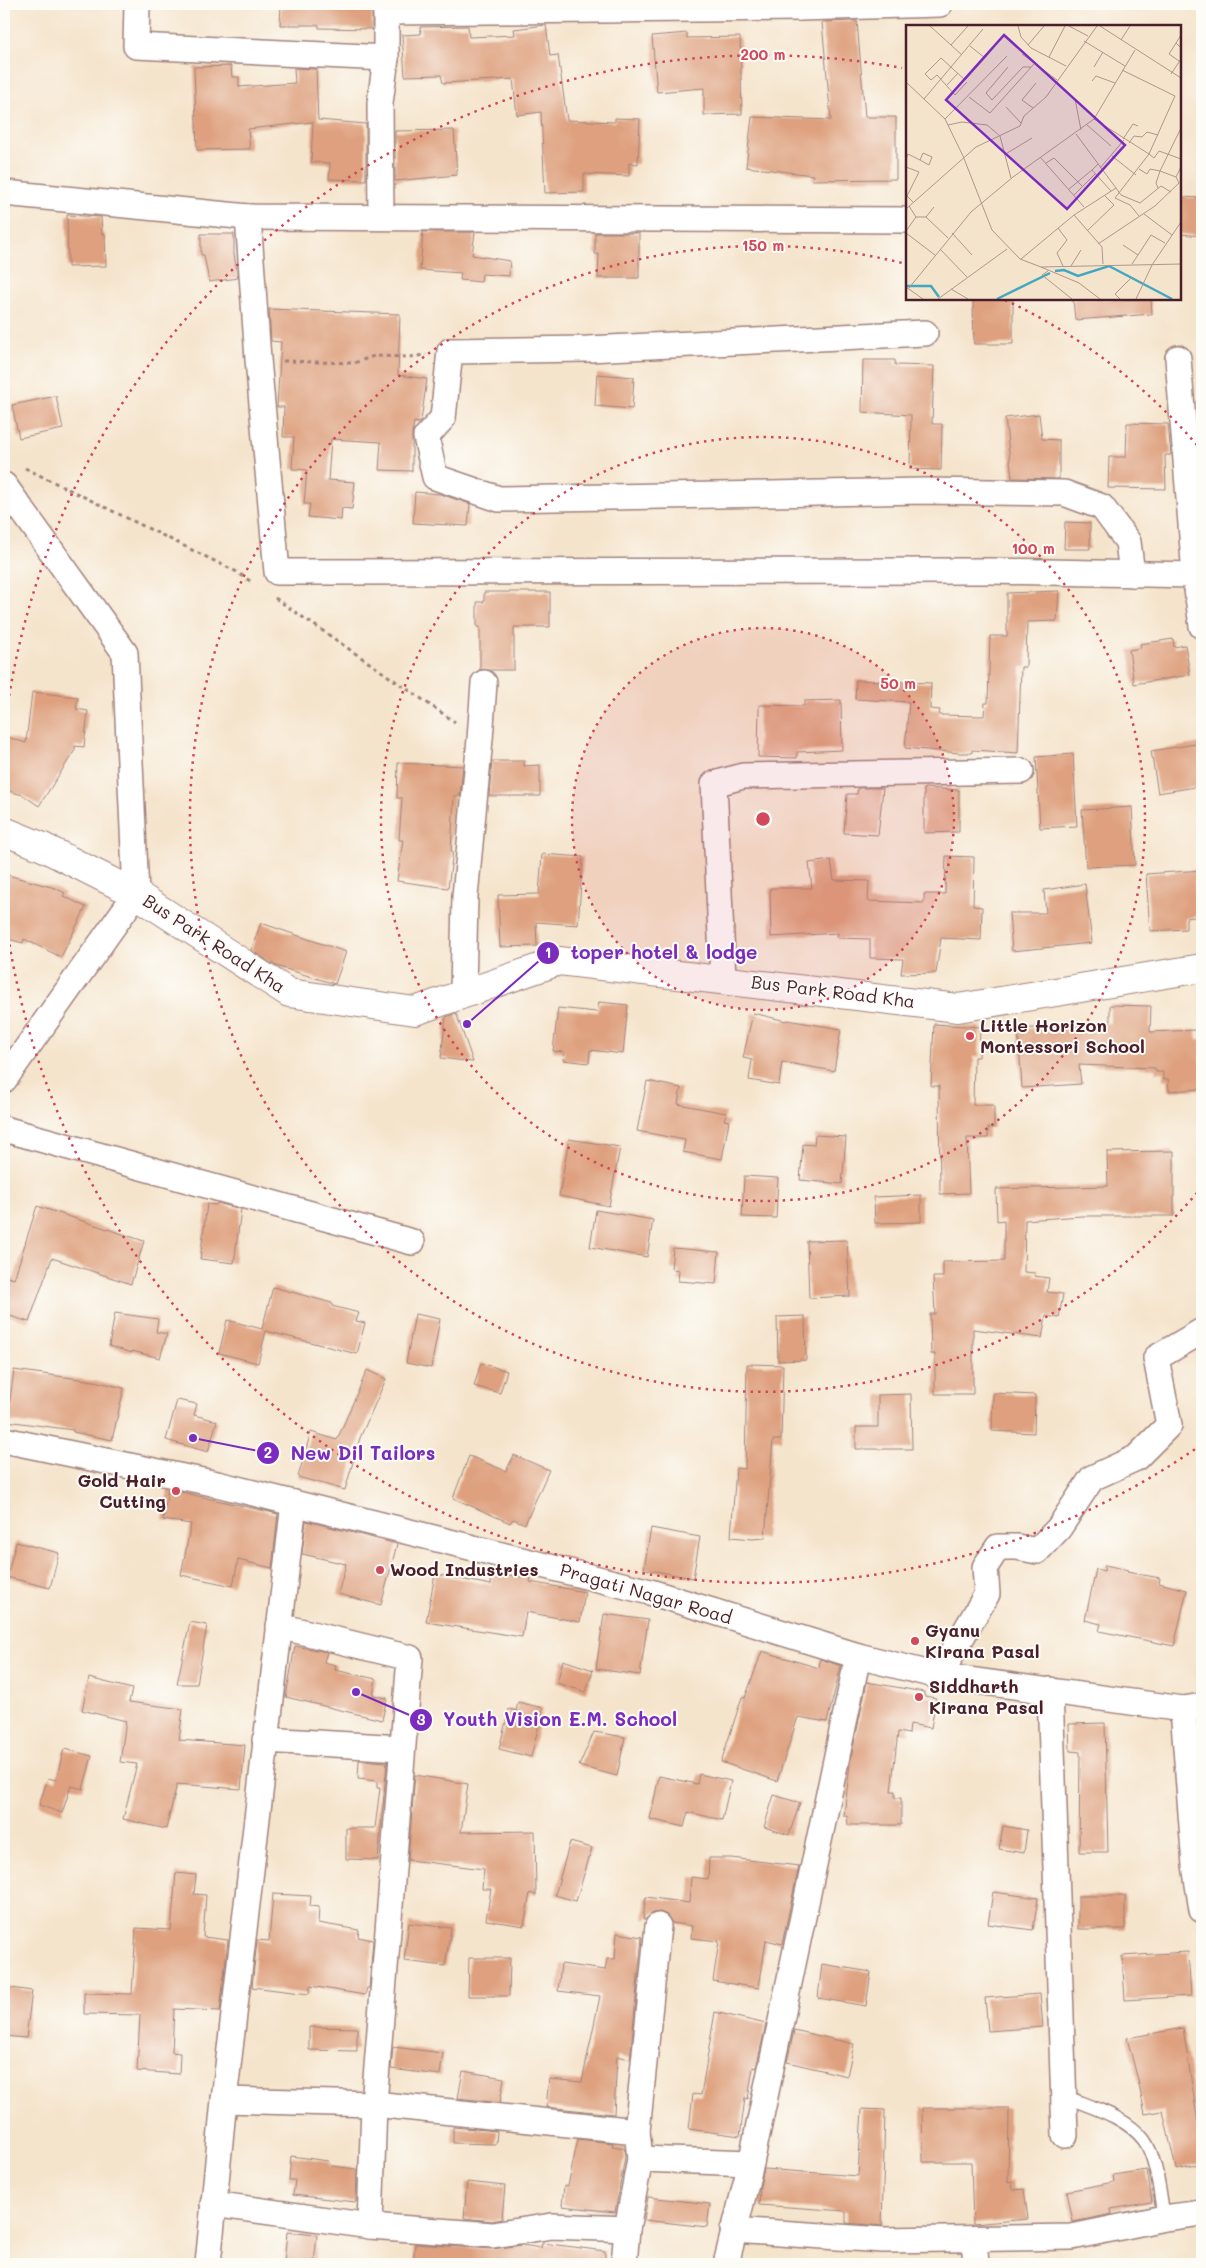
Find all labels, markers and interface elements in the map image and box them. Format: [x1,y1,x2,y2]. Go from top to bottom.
inset map [906,25,1181,300]
text: 200 m [741,44,786,64]
text: 150 m [742,235,784,255]
text: 100 m [1011,538,1055,558]
text: 50 m [880,673,916,693]
centre of rings [754,810,772,828]
street label: Bus Park Road Kha [139,888,290,998]
callout: toper hotel & lodge [536,936,768,970]
text: toper hotel & lodge [571,939,757,964]
text: 1 [545,942,551,962]
street label: Bus Park Road Kha [750,969,916,1013]
place label: Little Horizon Montessori School [980,1013,1145,1058]
marker: Little Horizon Montessori School [964,1030,976,1042]
callout: New Dil Tailors [255,1436,445,1470]
text: New Dil Tailors [291,1440,435,1465]
text: 2 [264,1442,272,1462]
place label: Gold Hair Cutting [77,1468,166,1513]
marker: Gold Hair Cutting [170,1485,182,1497]
place label: Wood Industries [390,1557,539,1581]
street label: Pragati Nagar Road [557,1557,735,1629]
marker: Wood Industries [374,1564,386,1576]
place label: Gyanu Kirana Pasal [925,1618,1040,1663]
marker: Gyanu Kirana Pasal [909,1635,921,1647]
place label: Siddharth Kirana Pasal [929,1674,1044,1719]
marker: Siddharth Kirana Pasal [913,1691,925,1703]
callout: Youth Vision E.M. School [408,1703,687,1737]
text: Youth Vision E.M. School [443,1706,677,1731]
text: 3 [416,1709,426,1729]

